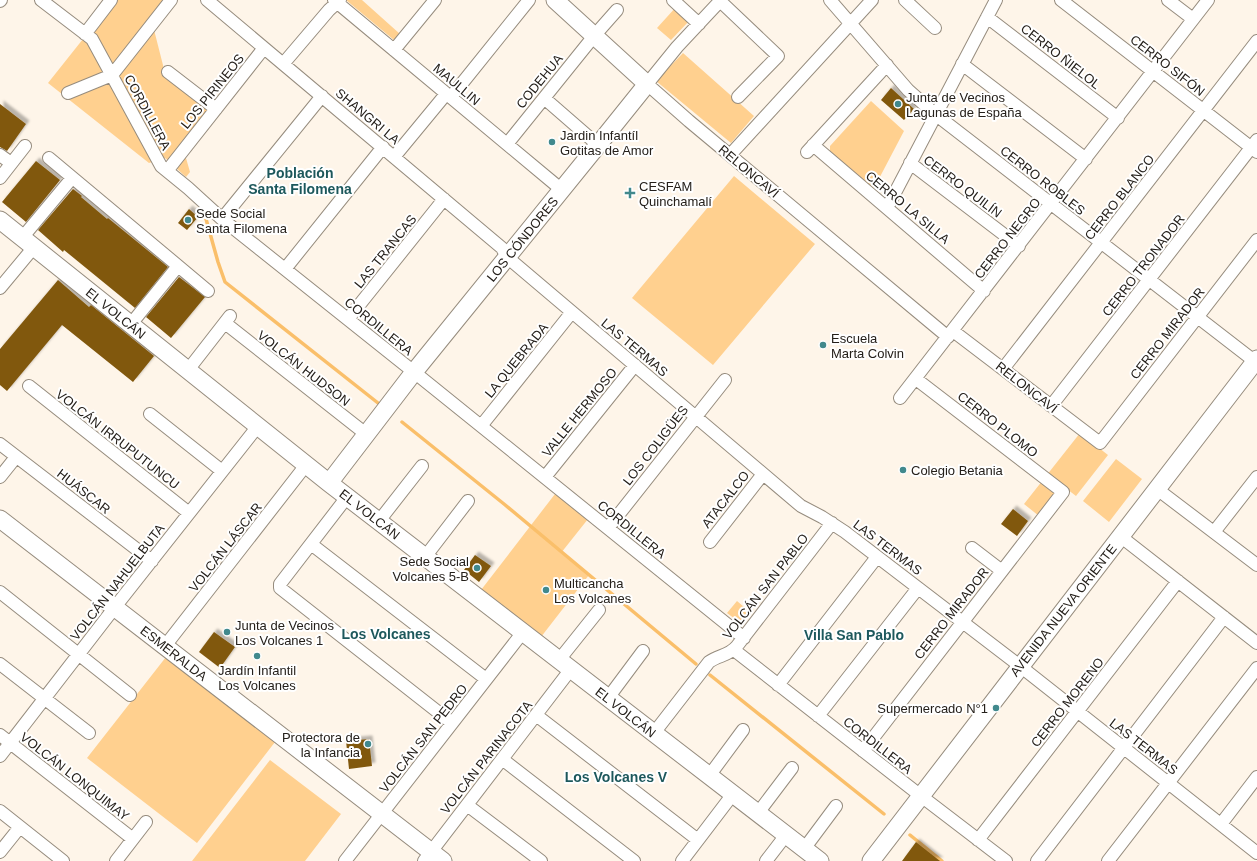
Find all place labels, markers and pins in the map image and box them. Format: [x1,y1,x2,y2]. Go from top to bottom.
place label: Junta de Vecinos Lagunas de España [906,90,1022,120]
marker: Junta de Vecinos Lagunas de España [893,99,903,109]
place label: Jardin Infantíl Gotitas de Amor [560,128,654,158]
marker: Jardin Infantíl Gotitas de Amor [547,137,557,147]
place label: CESFAM Quinchamalí [639,179,712,209]
marker: CESFAM Quinchamalí [624,187,636,199]
place label: Sede Social Santa Filomena [196,206,288,236]
marker: Sede Social Santa Filomena [183,215,193,225]
place label: Escuela Marta Colvin [831,331,904,361]
marker: Escuela Marta Colvin [818,340,828,350]
place label: Colegio Betania [911,463,1004,478]
marker: Colegio Betania [898,465,908,475]
place label: Sede Social Volcanes 5-B [392,554,469,584]
marker: Sede Social Volcanes 5-B [472,563,482,573]
place label: Multicancha Los Volcanes [554,576,632,606]
marker: Multicancha Los Volcanes [541,585,551,595]
place label: Junta de Vecinos Los Volcanes 1 [235,618,335,648]
marker: Junta de Vecinos Los Volcanes 1 [222,627,232,637]
marker: Jardín Infantil Los Volcanes [252,651,262,661]
place label: Jardín Infantil Los Volcanes [218,663,296,693]
place label: Supermercado N°1 [877,701,988,716]
marker: Supermercado N°1 [991,703,1001,713]
place label: Protectora de la Infancia [282,730,361,760]
marker: Protectora de la Infancia [363,739,373,749]

